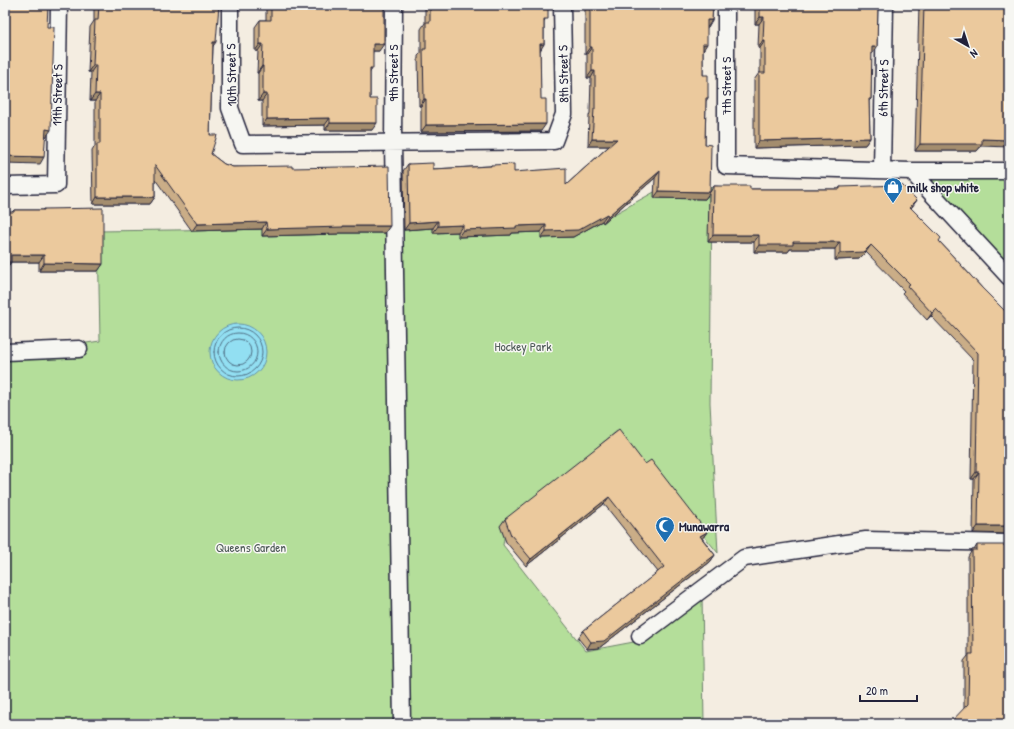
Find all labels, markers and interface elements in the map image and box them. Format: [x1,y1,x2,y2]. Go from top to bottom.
north arrow [948,26,988,66]
street label: 10th Street S [221,43,241,106]
street label: 9th Street S [384,45,402,101]
street label: 8th Street S [553,45,573,103]
text: N [968,46,981,61]
street label: 7th Street S [717,57,735,115]
street label: 6th Street S [874,59,892,117]
street label: 11th Street S [47,64,67,126]
shop icon: milk shop white [882,176,904,204]
place label: milk shop white [907,178,980,197]
park label: Hockey Park [494,337,552,355]
mosque icon: Munawarra [654,515,676,543]
place label: Munawarra [679,517,730,535]
park label: Queens Garden [216,538,286,556]
scale bar [860,677,917,703]
text: 20 m [866,682,888,699]

